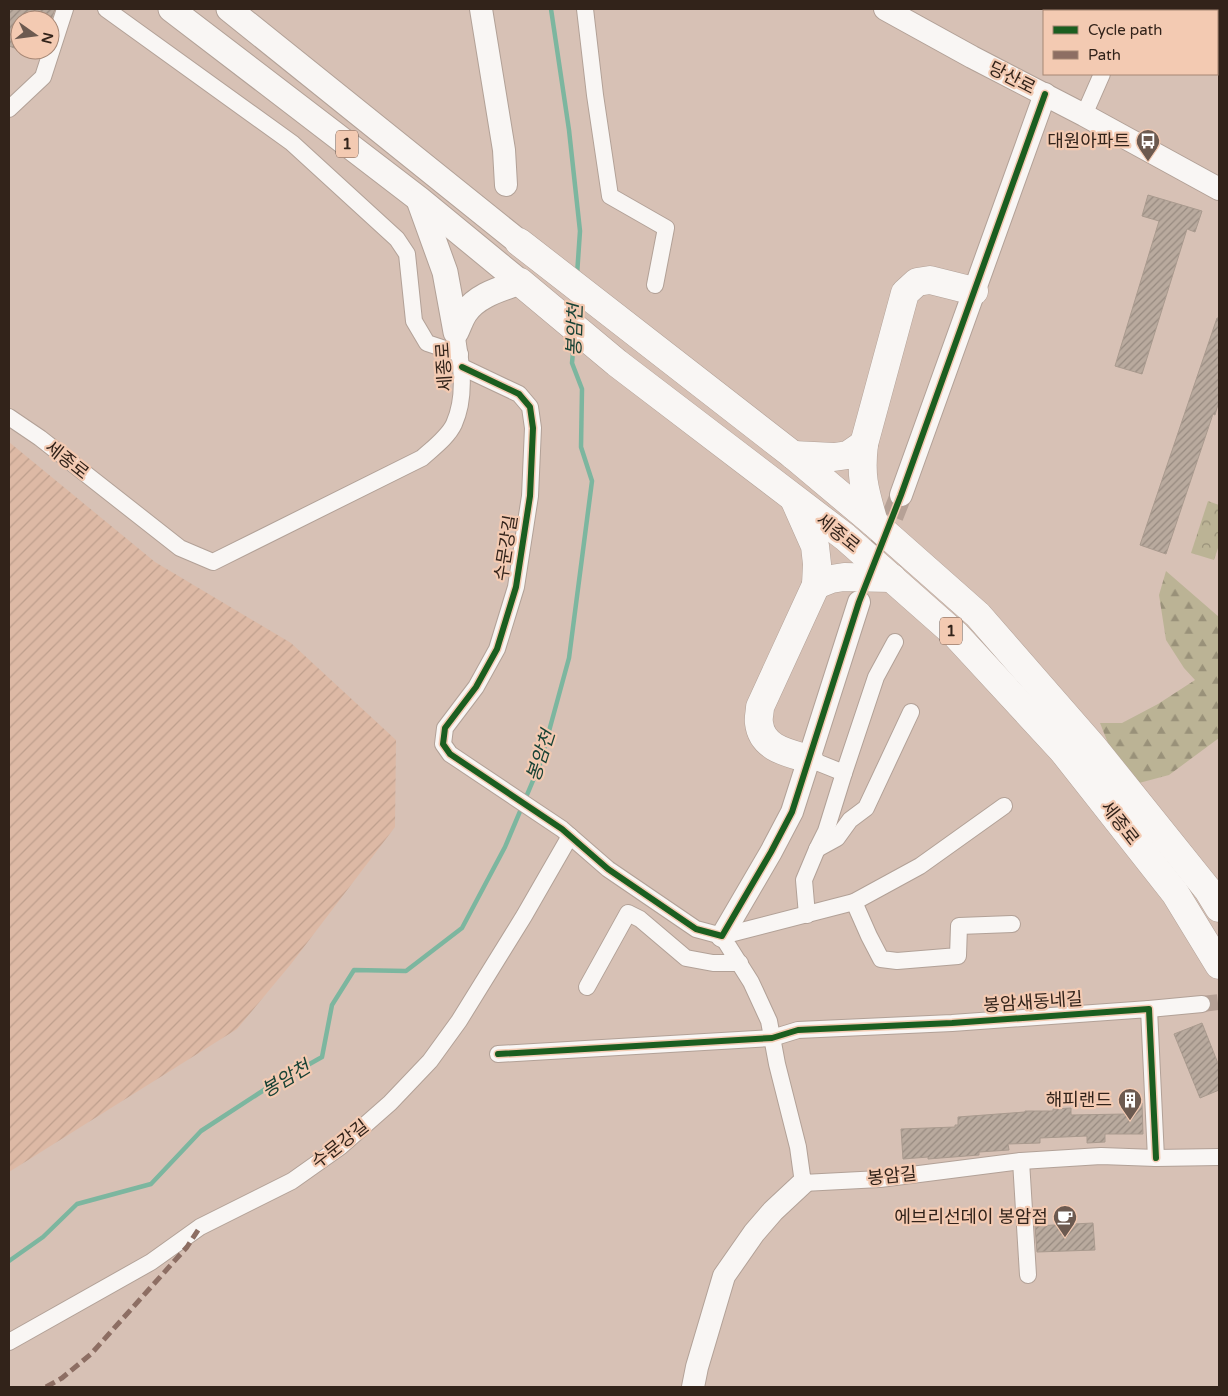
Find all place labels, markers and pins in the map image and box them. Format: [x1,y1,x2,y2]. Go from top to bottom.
bus stop icon: 대원아파트 [1135,128,1161,162]
place label: 대원아파트 [1047,130,1130,152]
building icon: 해피랜드 [1117,1087,1143,1121]
place label: 해피랜드 [1046,1089,1112,1111]
cafe icon: 에브리선데이 봉암점 [1052,1204,1078,1238]
place label: 에브리선데이 봉암점 [894,1206,1048,1228]

